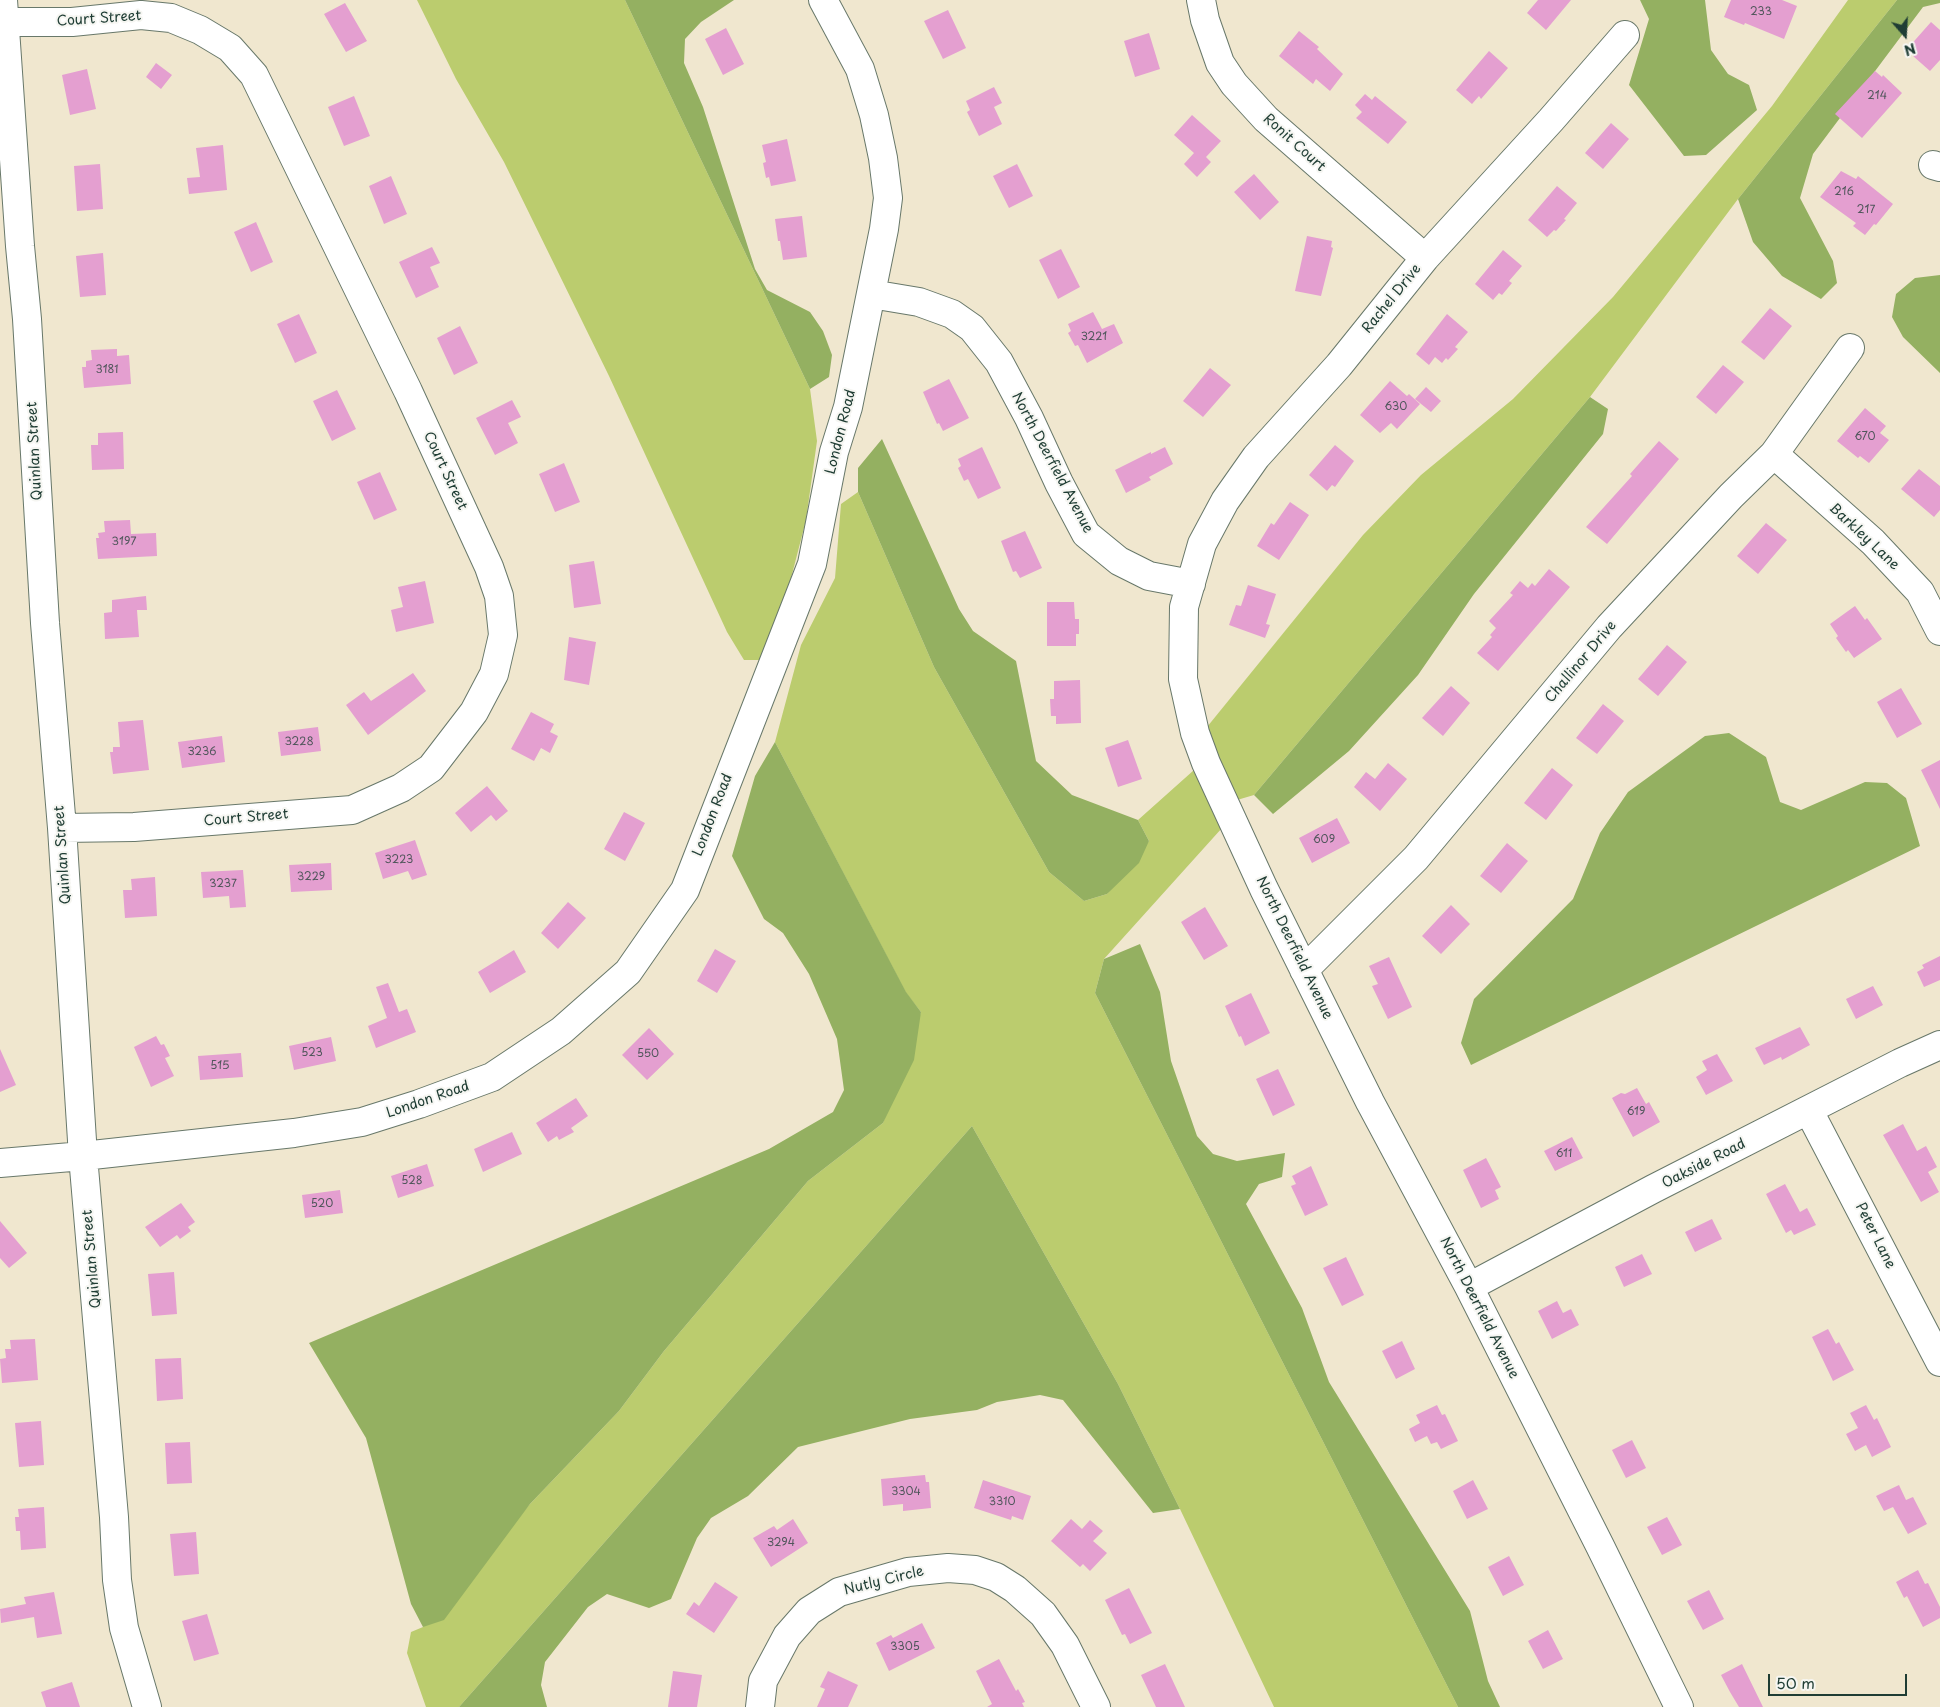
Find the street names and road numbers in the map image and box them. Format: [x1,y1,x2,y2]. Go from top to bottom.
street label: Court Street [56,8,142,30]
street label: Ronit Court [1259,111,1329,175]
street label: Rachel Drive [1359,261,1425,337]
street label: London Road [822,388,860,476]
street label: North Deerfield Avenue [1008,390,1096,536]
street label: Quinlan Street [24,401,46,501]
street label: Court Street [419,429,471,513]
street label: Barkley Lane [1825,500,1903,574]
street label: Challinor Drive [1542,618,1620,706]
street label: London Road [690,771,736,859]
street label: Quinlan Street [51,805,75,905]
street label: Court Street [203,806,289,830]
street label: North Deerfield Avenue [1252,874,1336,1022]
street label: London Road [384,1078,472,1122]
street label: Oakside Road [1659,1136,1749,1192]
street label: Peter Lane [1851,1200,1899,1272]
street label: Quinlan Street [79,1209,105,1309]
street label: North Deerfield Avenue [1436,1234,1522,1382]
street label: Nutly Circle [842,1563,926,1599]

